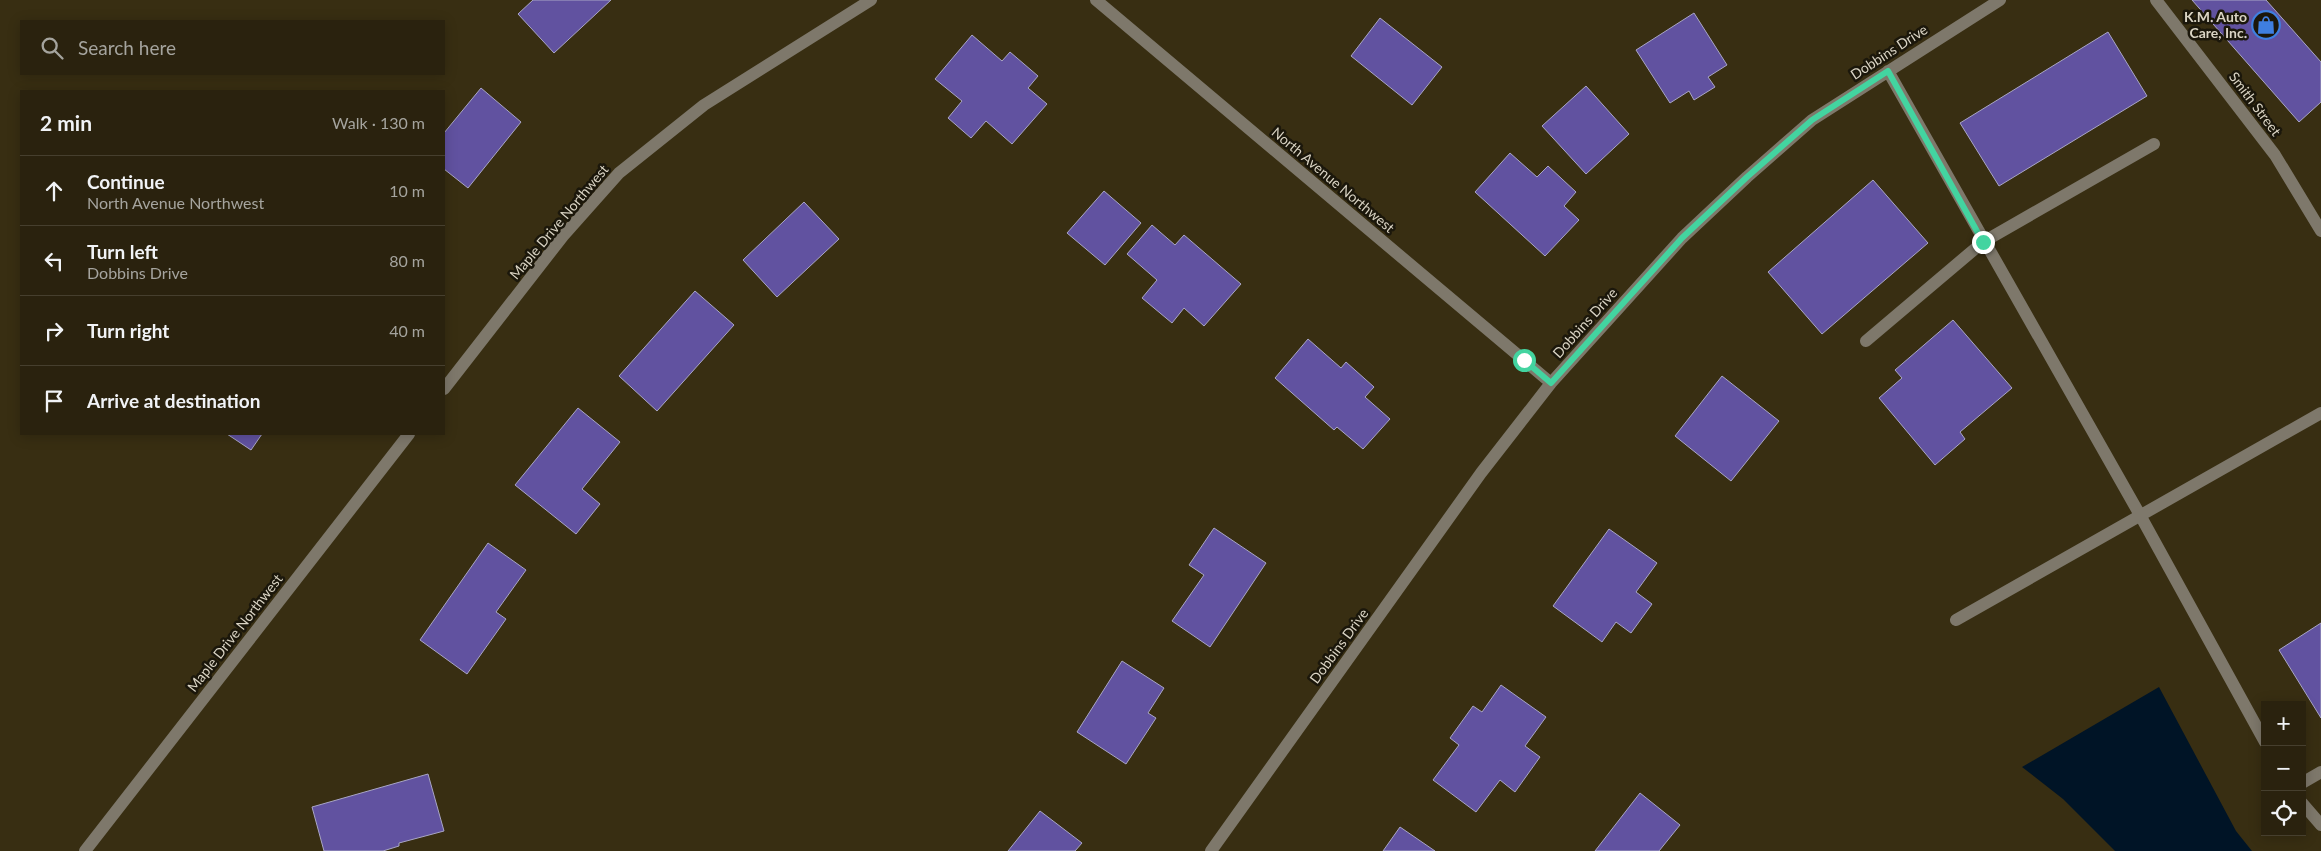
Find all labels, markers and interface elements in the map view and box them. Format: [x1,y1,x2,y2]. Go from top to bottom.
place label: K.M. Auto Care, Inc. [2184,8,2247,41]
shop icon: K.M. Auto Care, Inc. [2251,10,2281,40]
search box [20,20,445,75]
street label: Dobbins Drive [1847,20,1930,83]
icon: search [38,34,66,62]
text: Search here [78,36,176,59]
street label: Smith Street [2226,68,2285,139]
text: 2 min [40,110,92,135]
text: Walk · 130 m [332,113,425,132]
street label: North Avenue Northwest [1268,123,1398,236]
street label: Maple Drive Northwest [506,161,612,282]
text: Continue [87,170,165,193]
icon: ahead [40,177,68,205]
text: 10 m [389,181,425,200]
text: North Avenue Northwest [87,193,264,212]
route end [1972,231,1995,254]
text: Turn left [87,240,158,263]
icon: left [40,247,68,275]
text: 80 m [389,251,425,270]
text: Dobbins Drive [87,263,188,282]
street label: Dobbins Drive [1549,284,1621,361]
icon: right [40,317,68,345]
text: Turn right [87,319,169,342]
text: 40 m [389,321,425,340]
route start [1513,349,1536,372]
icon: arrive [40,387,68,415]
text: Arrive at destination [87,389,260,412]
street label: Maple Drive Northwest [183,571,286,695]
street label: Dobbins Drive [1306,605,1371,686]
map controls [2261,701,2306,836]
button: + [2261,701,2306,746]
button: − [2261,746,2306,791]
button: locate [2261,791,2306,836]

